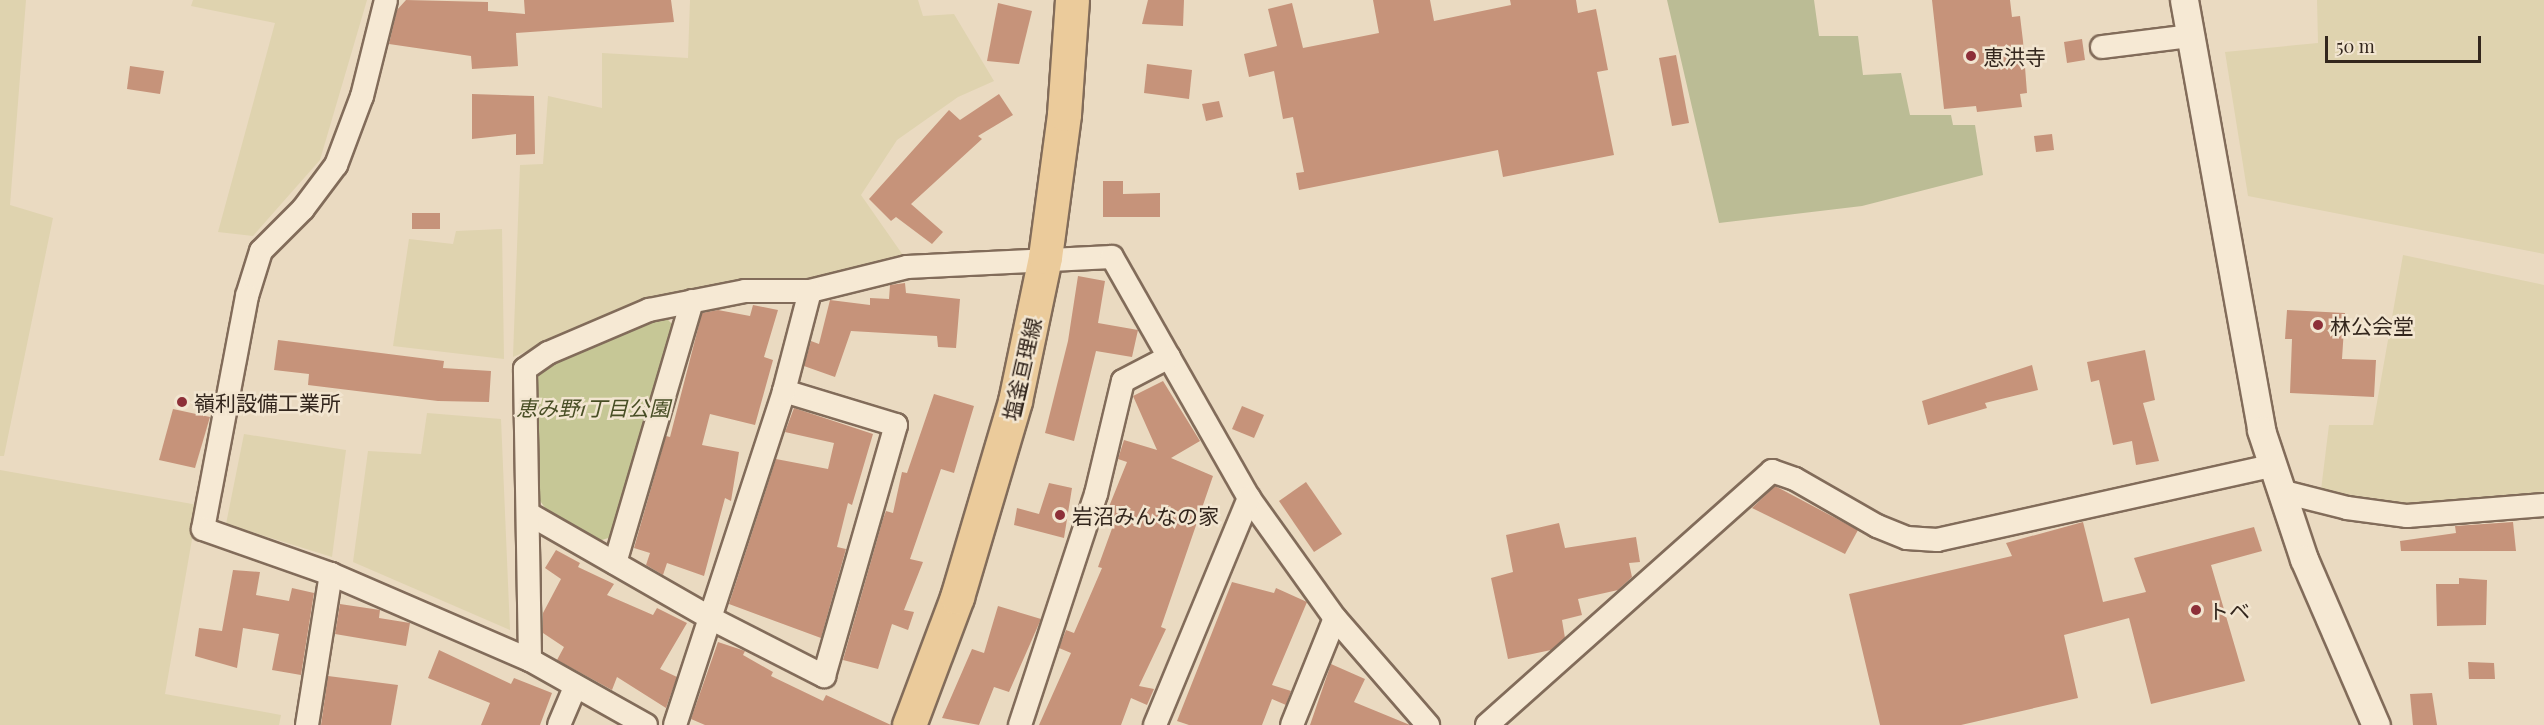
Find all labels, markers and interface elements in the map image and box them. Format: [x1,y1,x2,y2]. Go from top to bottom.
scale bar [2328,24,2484,62]
text: 50 m [2336,34,2375,58]
place label: 恵洪寺 [1983,43,2046,69]
marker: 恵洪寺 [1964,49,1978,63]
place label: 林公会堂 [2330,312,2414,338]
street label: 塩釜亘理線 [997,315,1045,423]
marker: 林公会堂 [2311,318,2325,332]
place label: 嶺利設備工業所 [194,389,341,415]
park label: 恵み野1丁目公園 [516,394,670,420]
marker: 嶺利設備工業所 [175,395,189,409]
place label: 岩沼みんなの家 [1072,502,1219,528]
marker: 岩沼みんなの家 [1053,508,1067,522]
place label: トベ [2208,597,2250,623]
marker: トベ [2189,603,2203,617]

